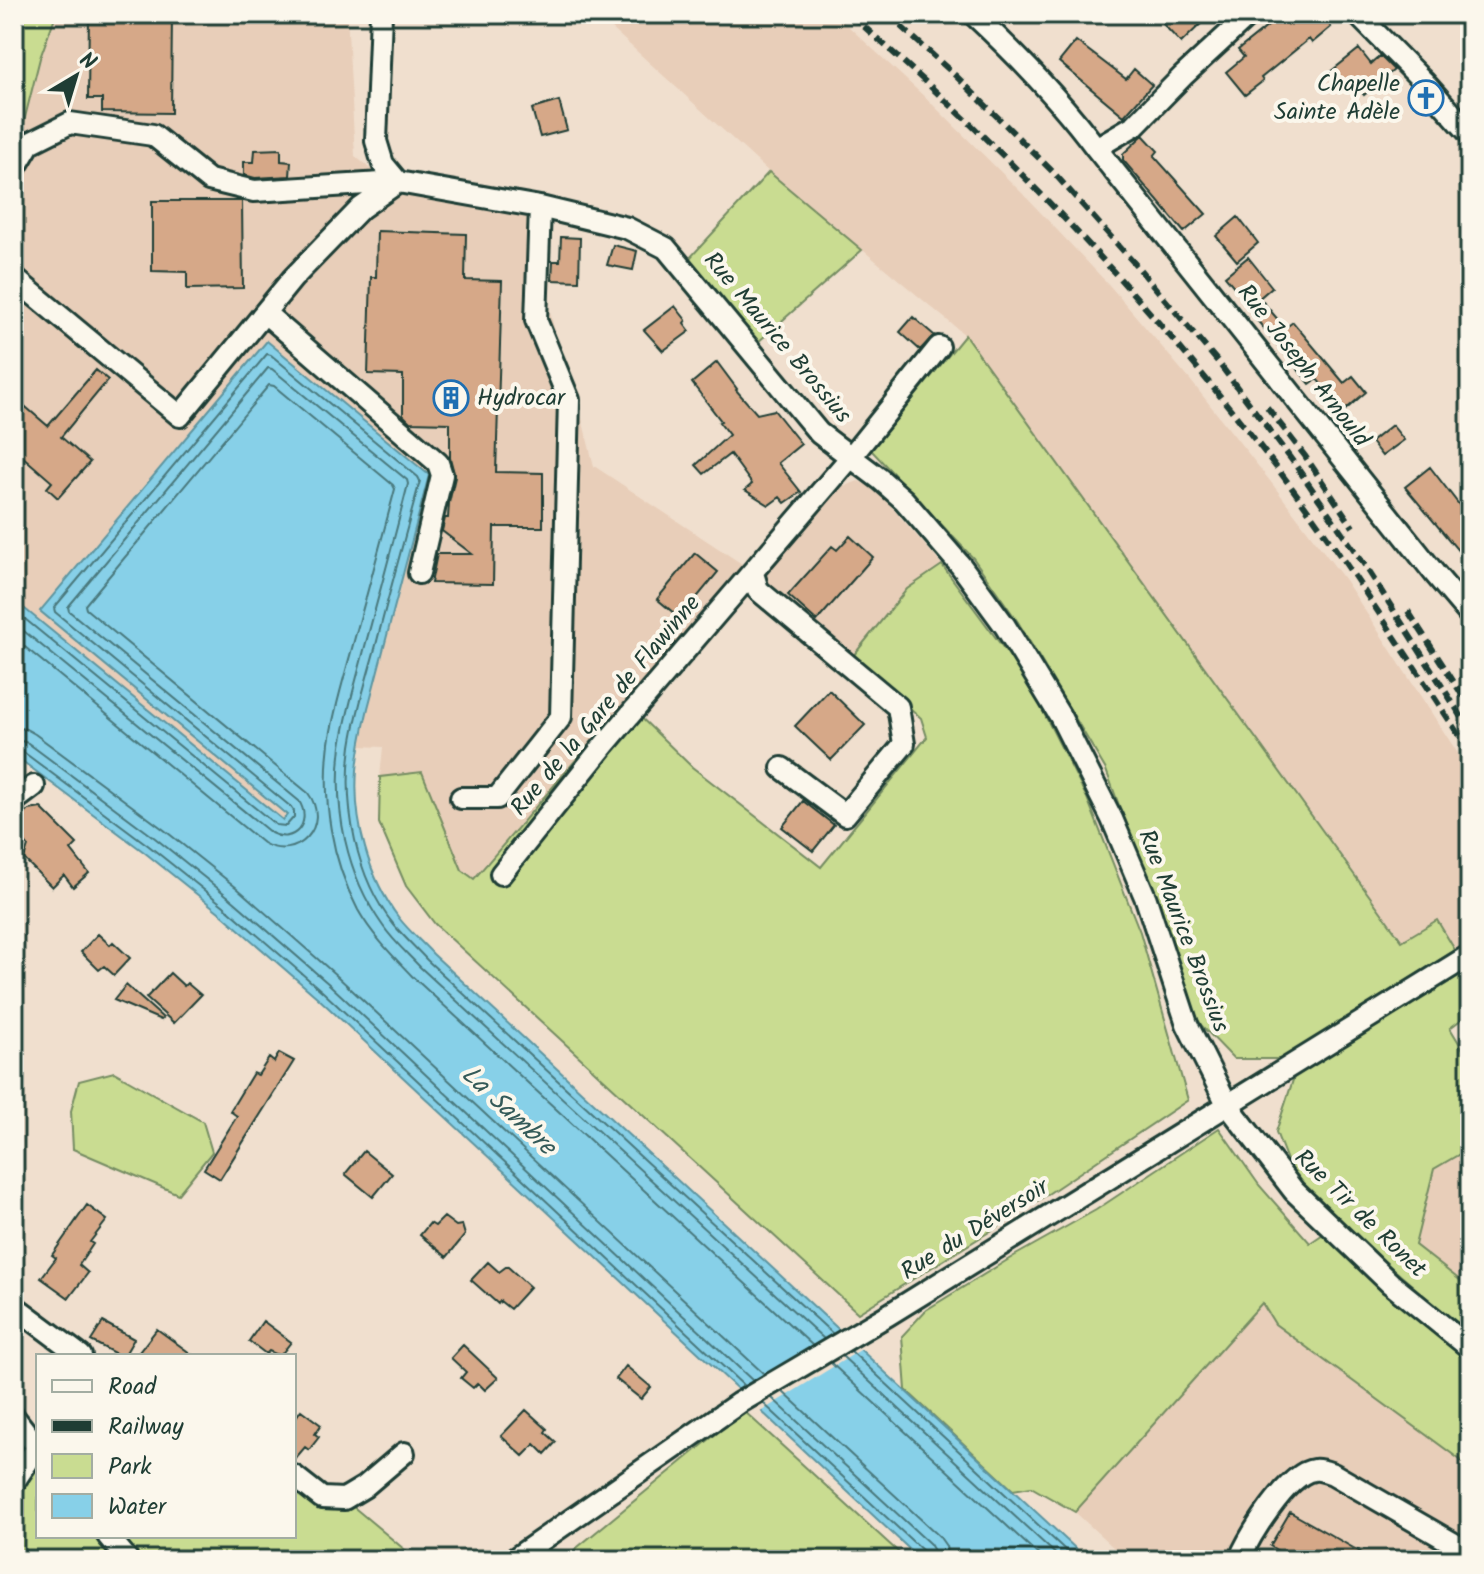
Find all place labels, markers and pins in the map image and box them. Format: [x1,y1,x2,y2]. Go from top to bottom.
place label: Chapelle Sainte Adèle [1274,65,1400,132]
church icon: Chapelle Sainte Adèle [1407,79,1445,117]
building icon: Hydrocar [432,379,470,417]
place label: Hydrocar [477,379,567,418]

